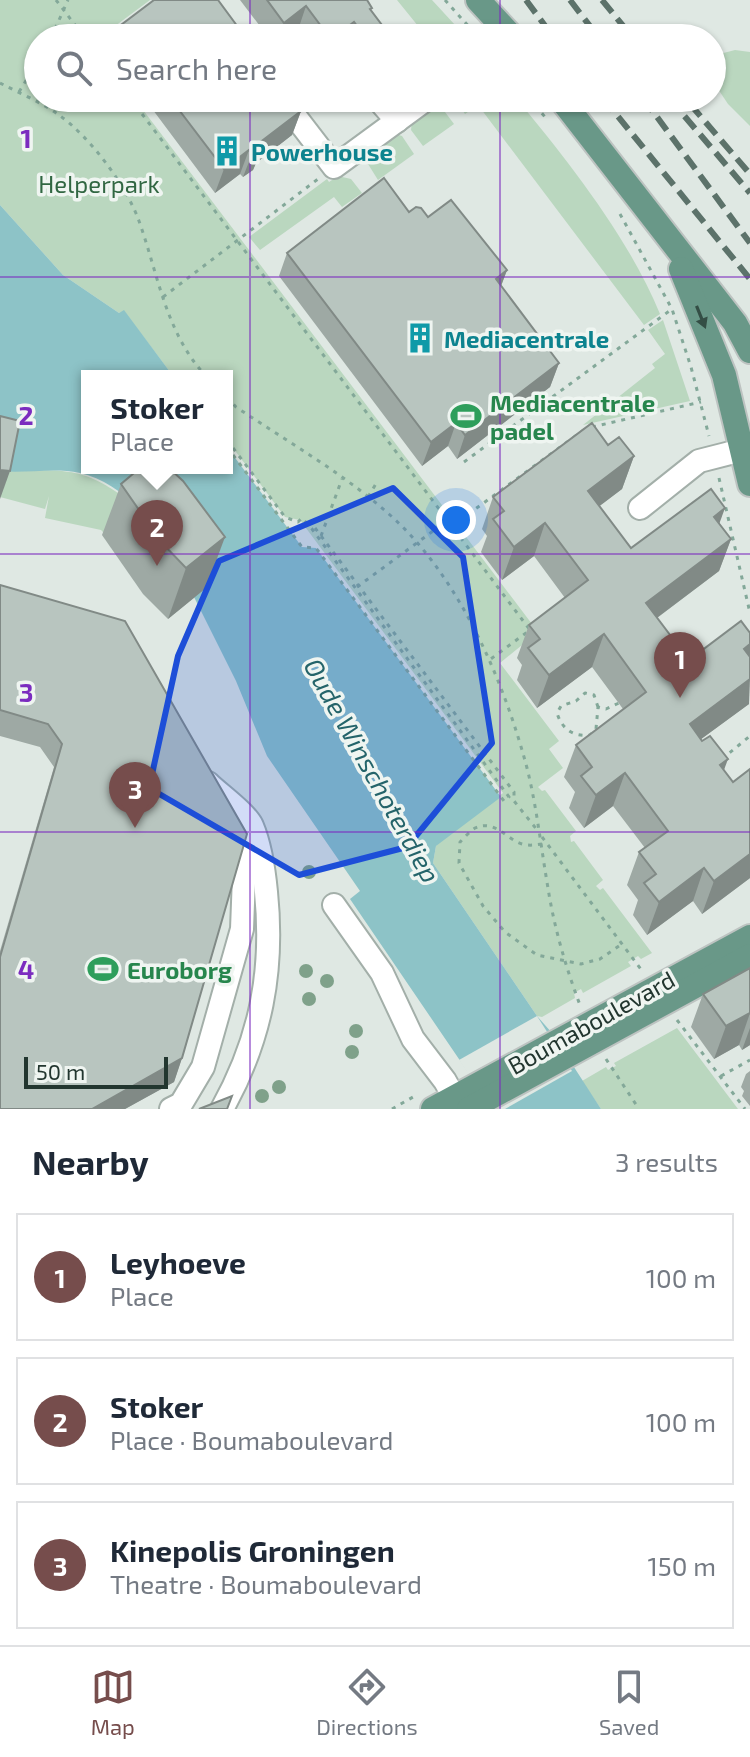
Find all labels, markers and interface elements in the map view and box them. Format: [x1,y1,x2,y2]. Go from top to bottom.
search box [24,24,726,112]
icon: search [52,46,96,90]
text: Search here [116,50,277,86]
text: 1 [20,122,32,153]
building icon: Powerhouse [210,134,244,168]
place label: Powerhouse [251,137,393,166]
park label: Helperpark [38,169,160,198]
one-way arrow [695,305,708,329]
building icon: Mediacentrale [403,321,437,355]
place label: Mediacentrale [444,324,609,353]
popup [81,370,233,474]
place label: Mediacentrale padel [490,388,655,445]
text: Stoker [110,389,204,425]
text: 2 [18,399,34,430]
sports icon: Mediacentrale padel [449,399,483,433]
text: Place [110,425,174,456]
pin: 2 [131,500,183,566]
your location [436,500,476,540]
pin: 1 [654,632,706,698]
water label: Oude Winschoterdiep [298,652,448,888]
text: 3 [19,676,33,707]
pin: 3 [109,762,161,828]
sports icon: Euroborg [86,952,120,986]
text: 4 [18,953,34,984]
place label: Euroborg [127,955,232,984]
street label: Boumaboulevard [503,964,679,1080]
scale bar [24,1053,168,1089]
text: 50 m [36,1058,85,1084]
text: Nearby [32,1141,149,1182]
text: 3 results [615,1146,718,1177]
text: Leyhoeve [110,1244,246,1280]
text: 1 [54,1262,66,1293]
text: 100 m [646,1262,716,1293]
text: Place [110,1280,174,1311]
text: Stoker [110,1388,203,1424]
text: 2 [52,1406,68,1437]
text: 100 m [646,1406,716,1437]
text: Place · Boumaboulevard [110,1424,393,1455]
text: Kinepolis Groningen [110,1532,395,1568]
text: 3 [53,1550,67,1581]
text: 150 m [647,1550,716,1581]
text: Theatre · Boumaboulevard [110,1568,422,1599]
tab: Map [91,1665,135,1739]
tab: Directions [316,1665,418,1739]
tab: Saved [599,1665,659,1739]

